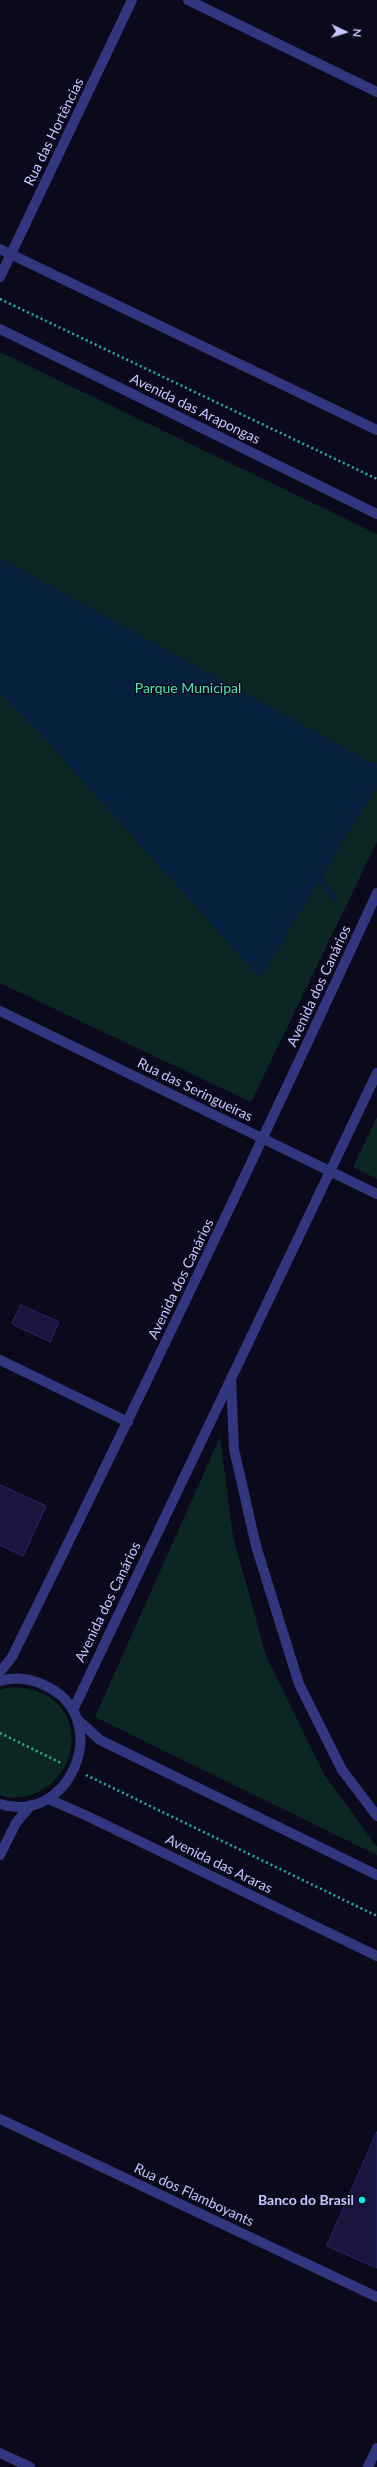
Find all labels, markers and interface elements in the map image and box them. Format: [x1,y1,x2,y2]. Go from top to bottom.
north arrow [325,12,365,52]
text: N [351,28,364,38]
street label: Rua das Hortências [21,75,87,189]
street label: Avenida das Arapongas [127,370,263,448]
park label: Parque Municipal [135,680,241,696]
street label: Avenida dos Canários [284,923,354,1049]
street label: Rua das Seringueiras [135,1055,255,1125]
street label: Avenida dos Canários [145,1216,217,1342]
street label: Avenida dos Canários [72,1539,144,1665]
street label: Avenida das Araras [163,1831,275,1897]
street label: Rua dos Flamboyants [131,2160,257,2230]
place label: Banco do Brasil [258,2192,354,2208]
marker: Banco do Brasil [357,2195,367,2205]

